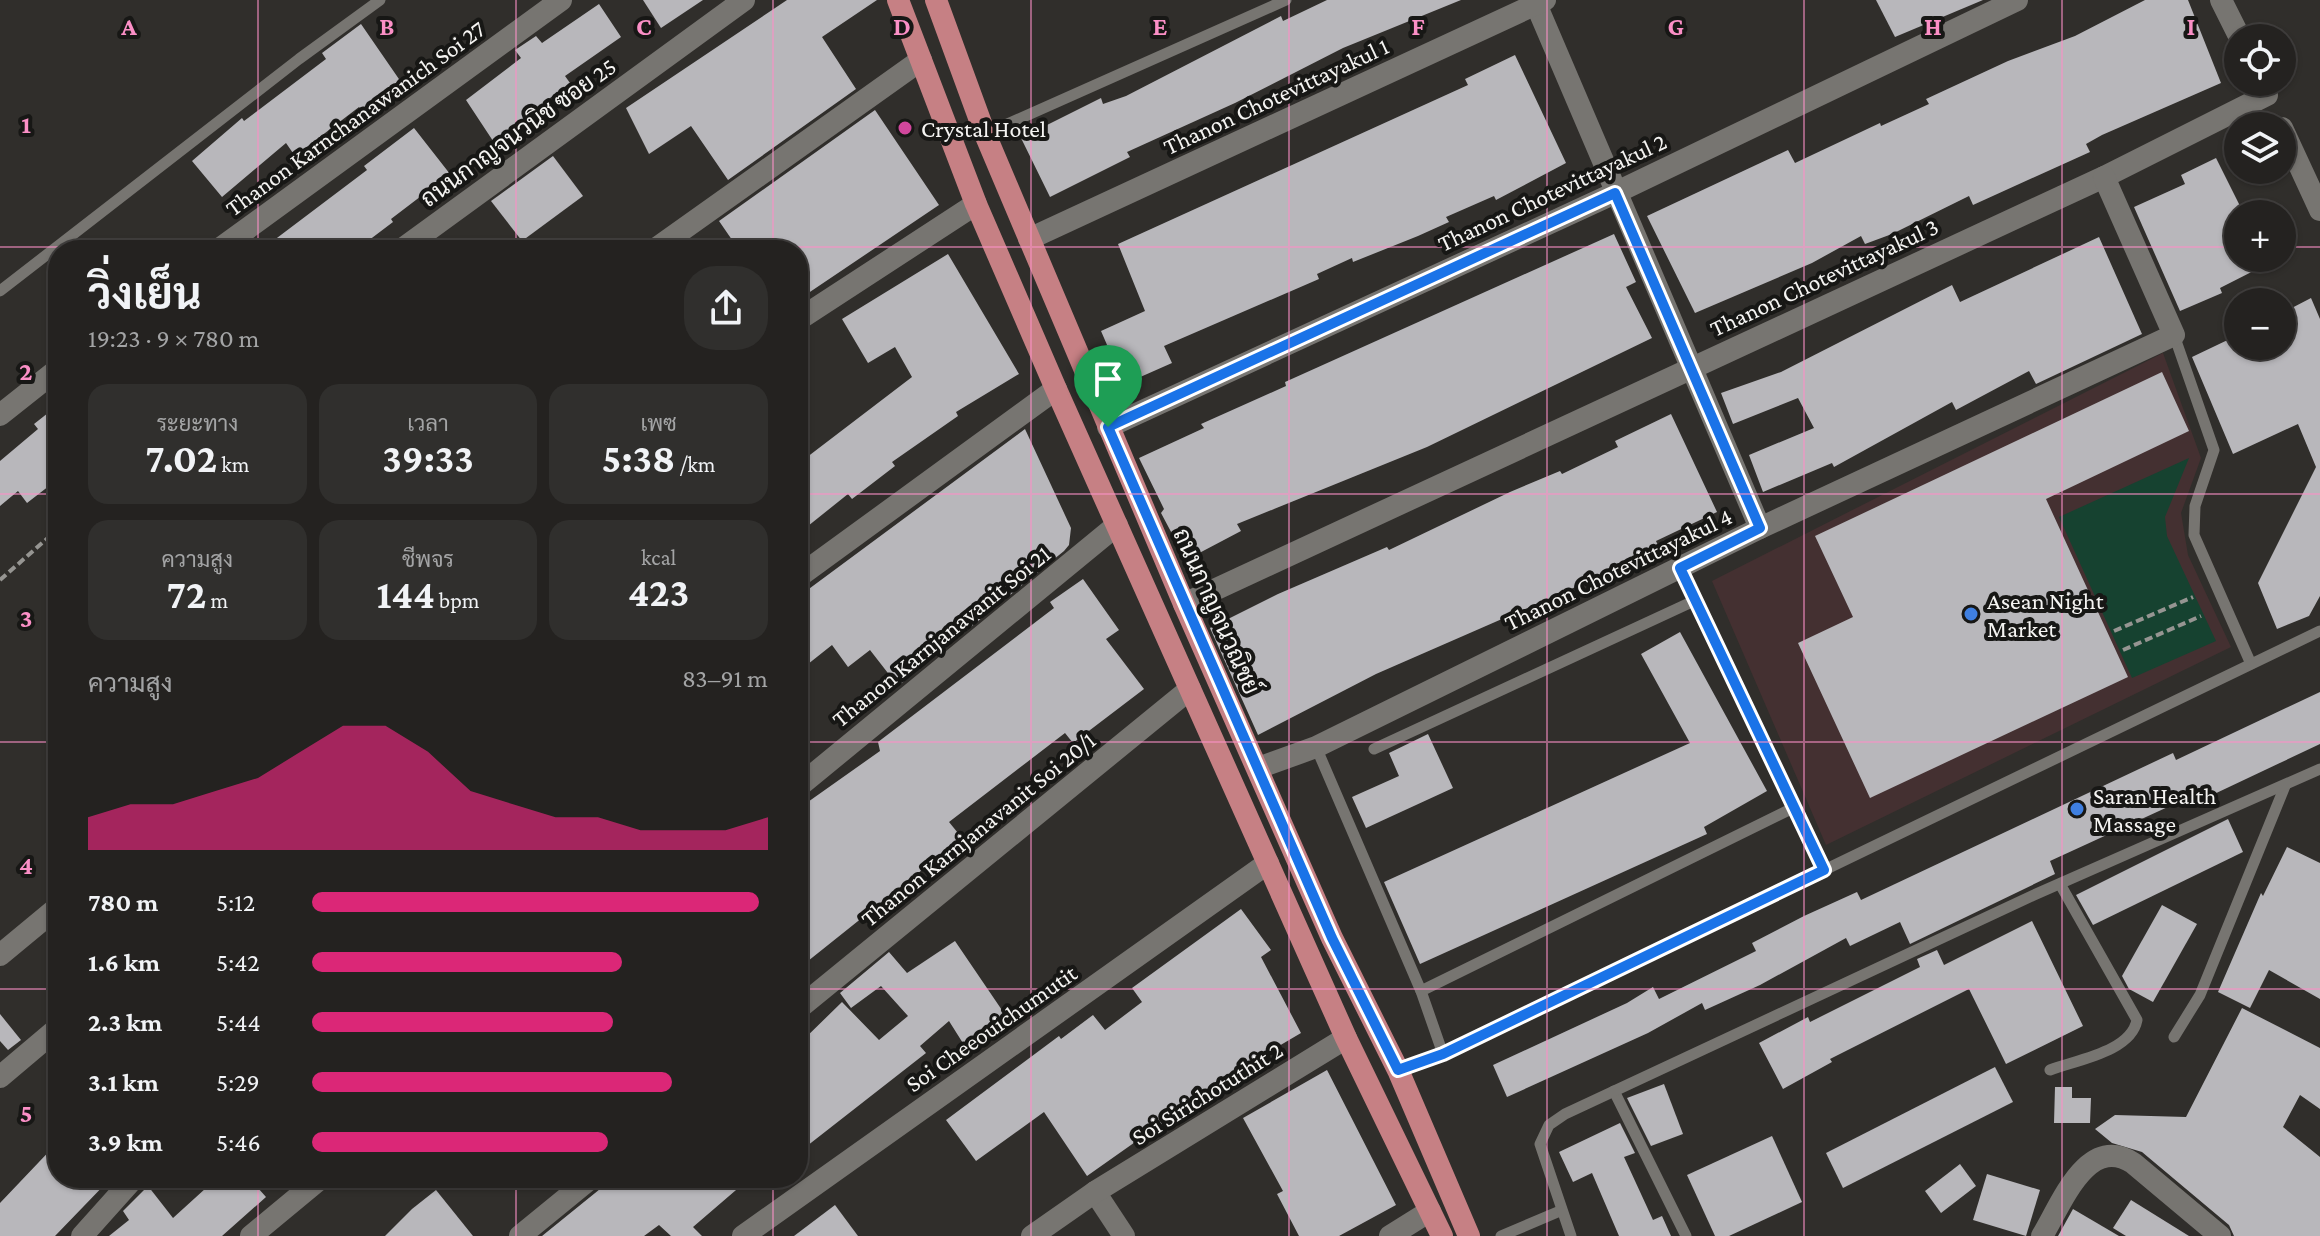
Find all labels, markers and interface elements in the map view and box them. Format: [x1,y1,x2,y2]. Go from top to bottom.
text: A [120,12,137,41]
text: B [379,12,395,41]
text: C [636,12,652,41]
text: D [893,12,911,41]
text: E [1153,12,1168,41]
text: F [1411,12,1425,41]
text: G [1668,12,1684,41]
text: H [1924,12,1942,41]
text: I [2187,12,2195,41]
street label: Thanon Karnchanawanich Soi 27 [220,15,490,221]
map controls [2224,24,2296,360]
button: locate [2224,24,2296,96]
street label: Thanon Chotevittayakul 1 [1159,32,1393,160]
street label: ถนนกาญจนวนิช ซอย 25 [415,52,622,213]
text: 1 [21,110,31,139]
button: layers [2224,112,2296,184]
place label: Crystal Hotel [921,115,1046,142]
marker: Crystal Hotel [896,119,914,137]
street label: Thanon Chotevittayakul 2 [1433,127,1671,257]
button: + [2224,200,2296,272]
street label: Thanon Chotevittayakul 3 [1706,212,1942,342]
button: share [684,266,768,350]
text: วิ่งเย็น [88,270,202,318]
button: − [2224,288,2296,360]
text: 19:23 · 9 × 780 m [88,324,260,353]
pin [1074,345,1142,427]
text: 2 [19,357,33,386]
icon: arrive [1086,357,1130,401]
text: ระยะทาง [156,411,238,436]
text: เวลา [407,411,449,436]
text: เพซ [641,411,677,436]
text: 7.02 [145,436,217,481]
text: 39:33 [382,436,474,481]
text: 5:38 [602,436,675,481]
text: km [217,452,249,477]
text: /km [675,452,716,477]
street label: Thanon Chotevittayakul 4 [1500,502,1736,636]
street label: ถนนกาญจนวณิชย์ [1167,523,1268,699]
street label: Thanon Karnjanavanit Soi 21 [826,540,1056,732]
text: kcal [641,545,676,570]
text: ความสูง [162,547,233,572]
text: ชีพจร [402,547,454,572]
text: 423 [628,570,689,615]
text: 72 [167,572,206,617]
text: 144 [377,572,435,617]
place label: Asean Night Market [1987,587,2105,642]
text: m [206,588,228,613]
text: bpm [435,588,479,613]
text: 3 [20,604,32,633]
marker: Asean Night Market [1962,605,1980,623]
text: 83–91 m [682,664,768,693]
text: ความสูง [88,669,172,698]
street label: Thanon Karnjanavanit Soi 20/1 [855,726,1101,932]
place label: Saran Health Massage [2093,782,2217,837]
marker: Saran Health Massage [2068,800,2086,818]
text: 4 [19,851,33,880]
text: 780 m [88,888,158,917]
text: 5:12 [216,888,255,917]
text: 1.6 km [88,948,160,977]
text: 5:42 [216,948,260,977]
street label: Soi Cheeouichumutit [900,958,1083,1097]
text: 2.3 km [88,1008,162,1037]
text: 5:44 [216,1008,261,1037]
street label: Soi Sirichotuthit 2 [1127,1036,1287,1150]
text: 3.1 km [88,1068,159,1097]
text: 5:29 [216,1068,260,1097]
text: 5 [20,1099,32,1128]
text: 3.9 km [88,1128,163,1157]
text: 5:46 [216,1128,261,1157]

